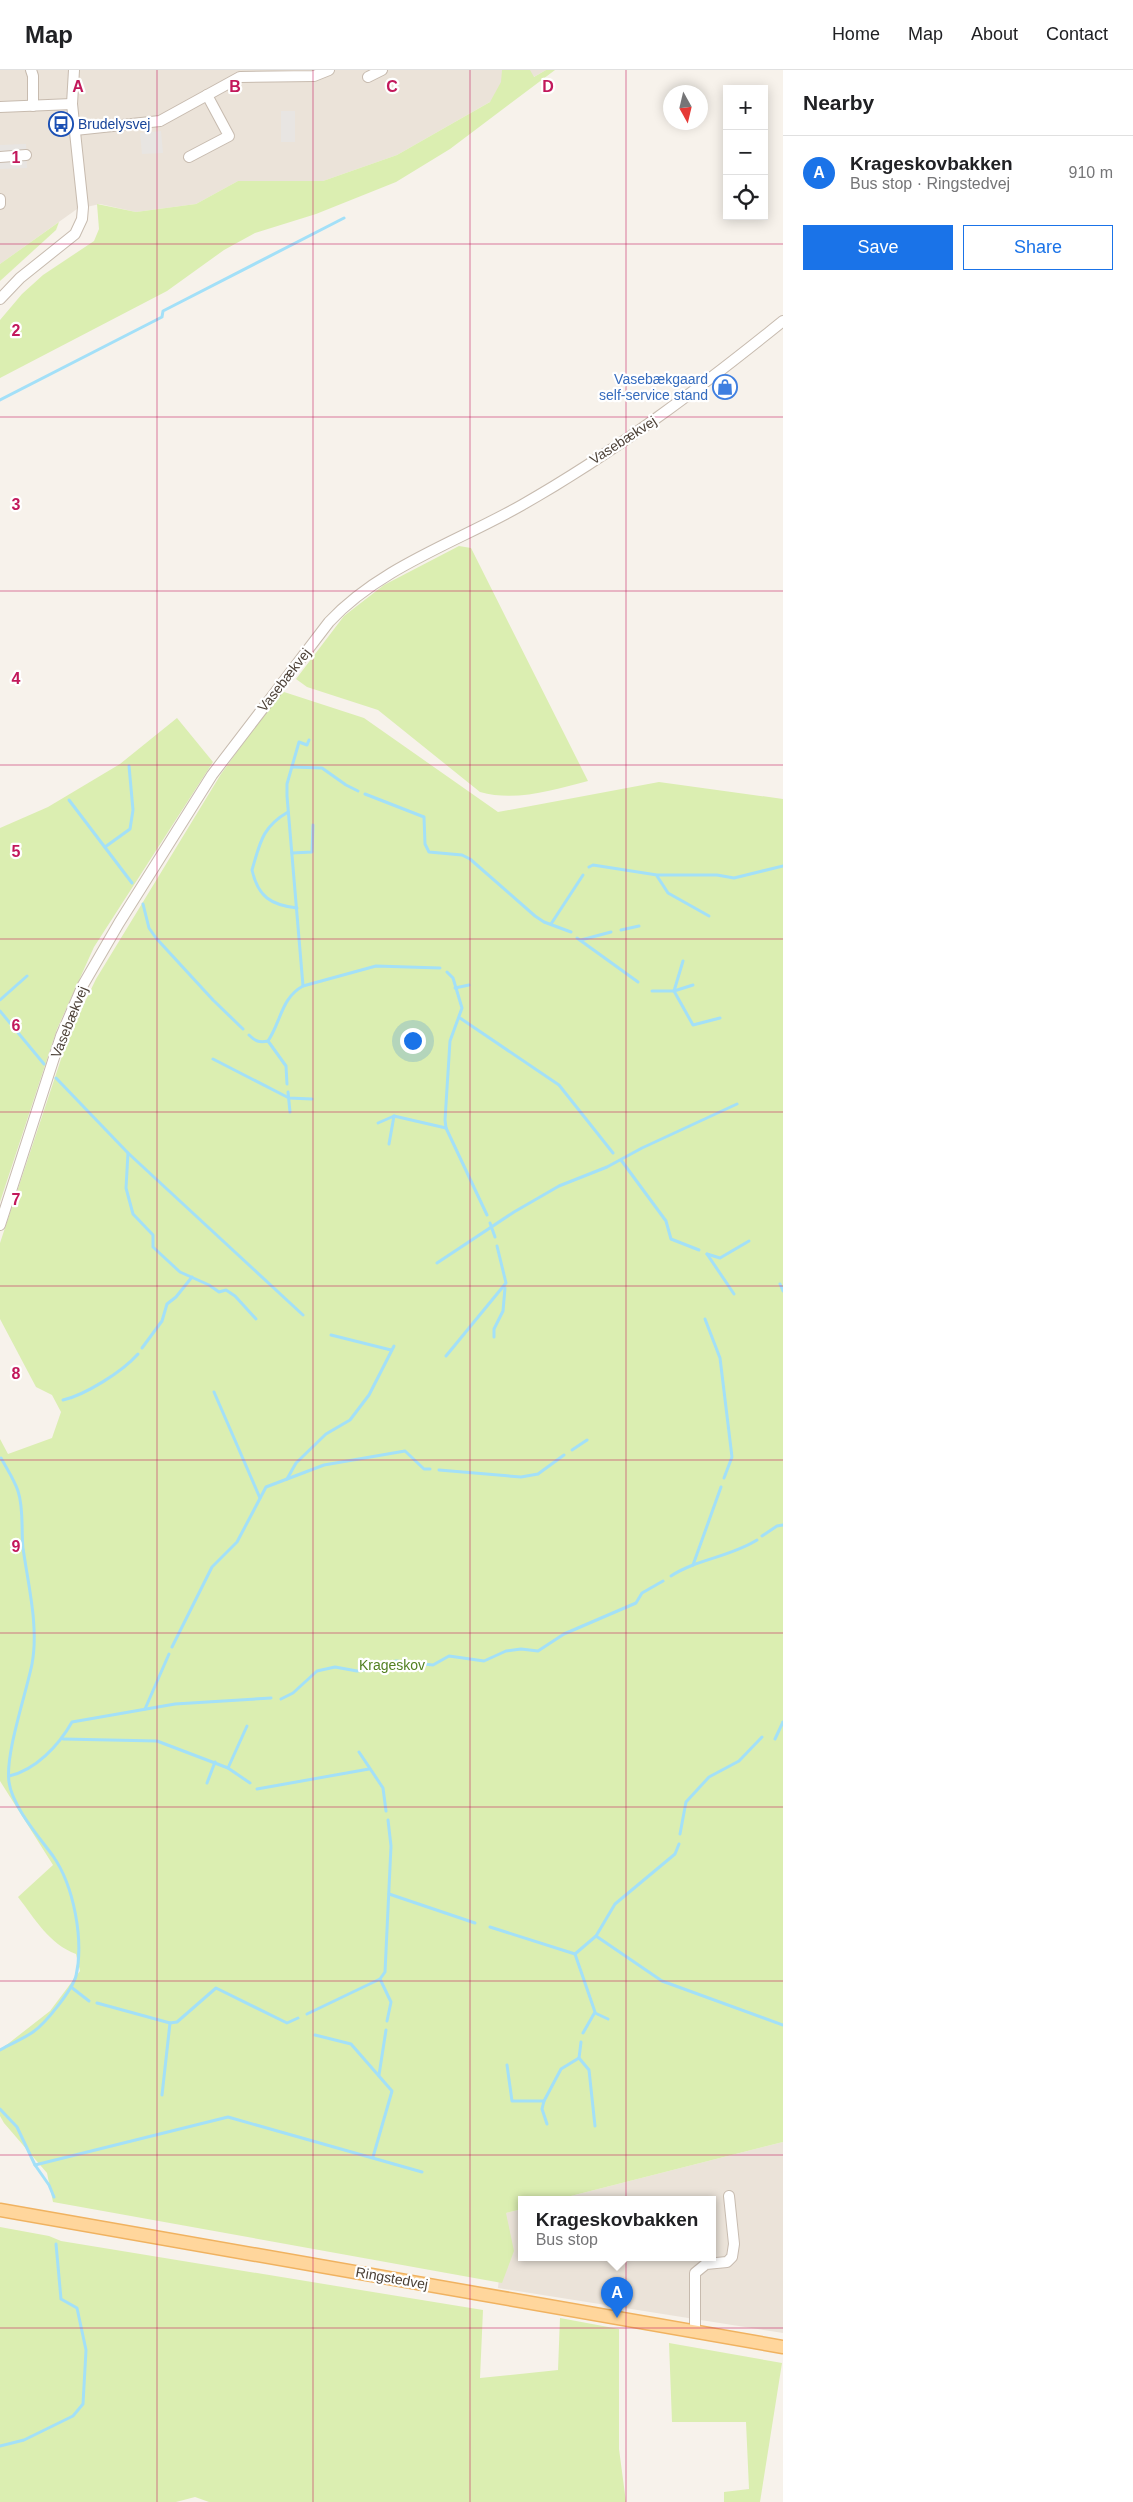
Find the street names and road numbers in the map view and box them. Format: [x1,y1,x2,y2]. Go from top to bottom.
street label: Vasebækvej [587,413,659,467]
street label: Vasebækvej [254,645,314,715]
street label: Vasebækvej [47,984,91,1060]
street label: Ringstedvej [355,2264,429,2292]

